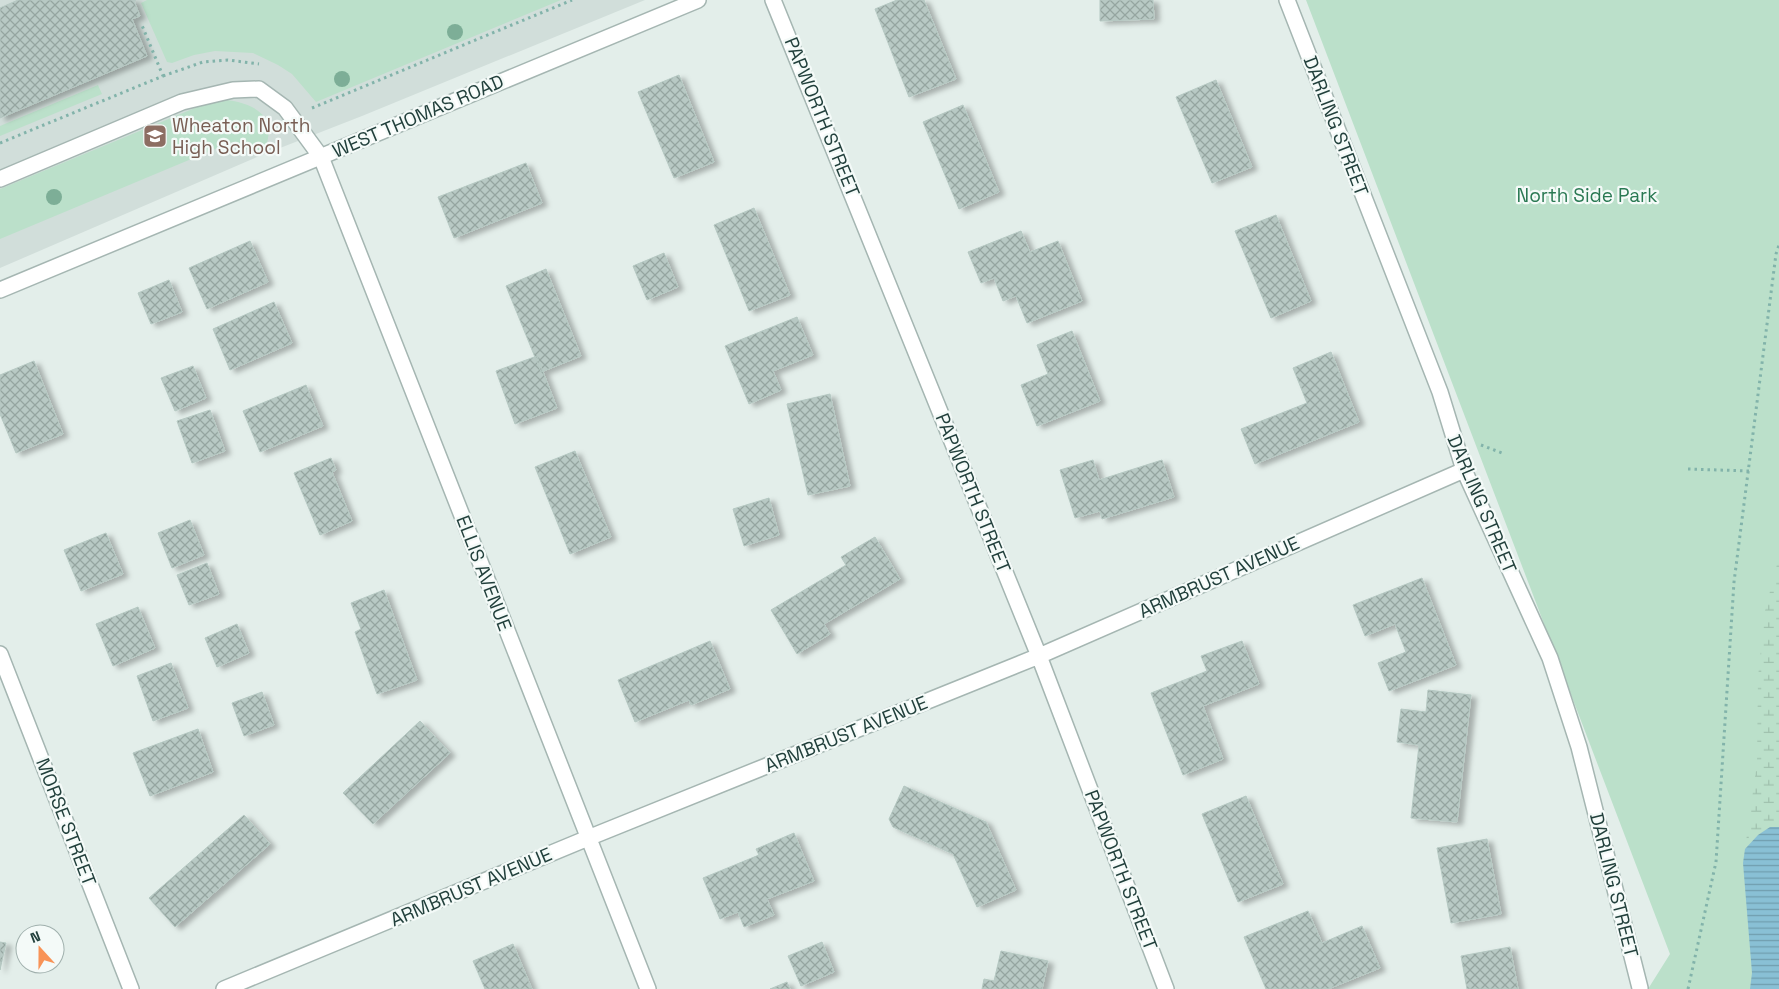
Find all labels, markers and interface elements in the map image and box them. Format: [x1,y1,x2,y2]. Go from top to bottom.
street label: PAPWORTH STREET [779,33,865,201]
street label: DARLING STREET [1298,52,1374,200]
street label: WEST THOMAS ROAD [329,69,507,163]
place label: Wheaton North High School [172,113,310,160]
school or university icon: Wheaton North High School [142,123,168,149]
park label: North Side Park [1517,183,1657,208]
street label: PAPWORTH STREET [930,409,1016,577]
street label: DARLING STREET [1442,431,1522,577]
street label: ELLIS AVENUE [451,512,517,634]
street label: ARMBRUST AVENUE [1135,530,1303,624]
street label: ARMBRUST AVENUE [761,690,931,778]
street label: MORSE STREET [30,754,102,890]
street label: PAPWORTH STREET [1079,786,1163,954]
street label: DARLING STREET [1584,810,1644,960]
street label: ARMBRUST AVENUE [386,842,556,932]
north arrow [15,924,65,974]
text: N [28,927,43,947]

